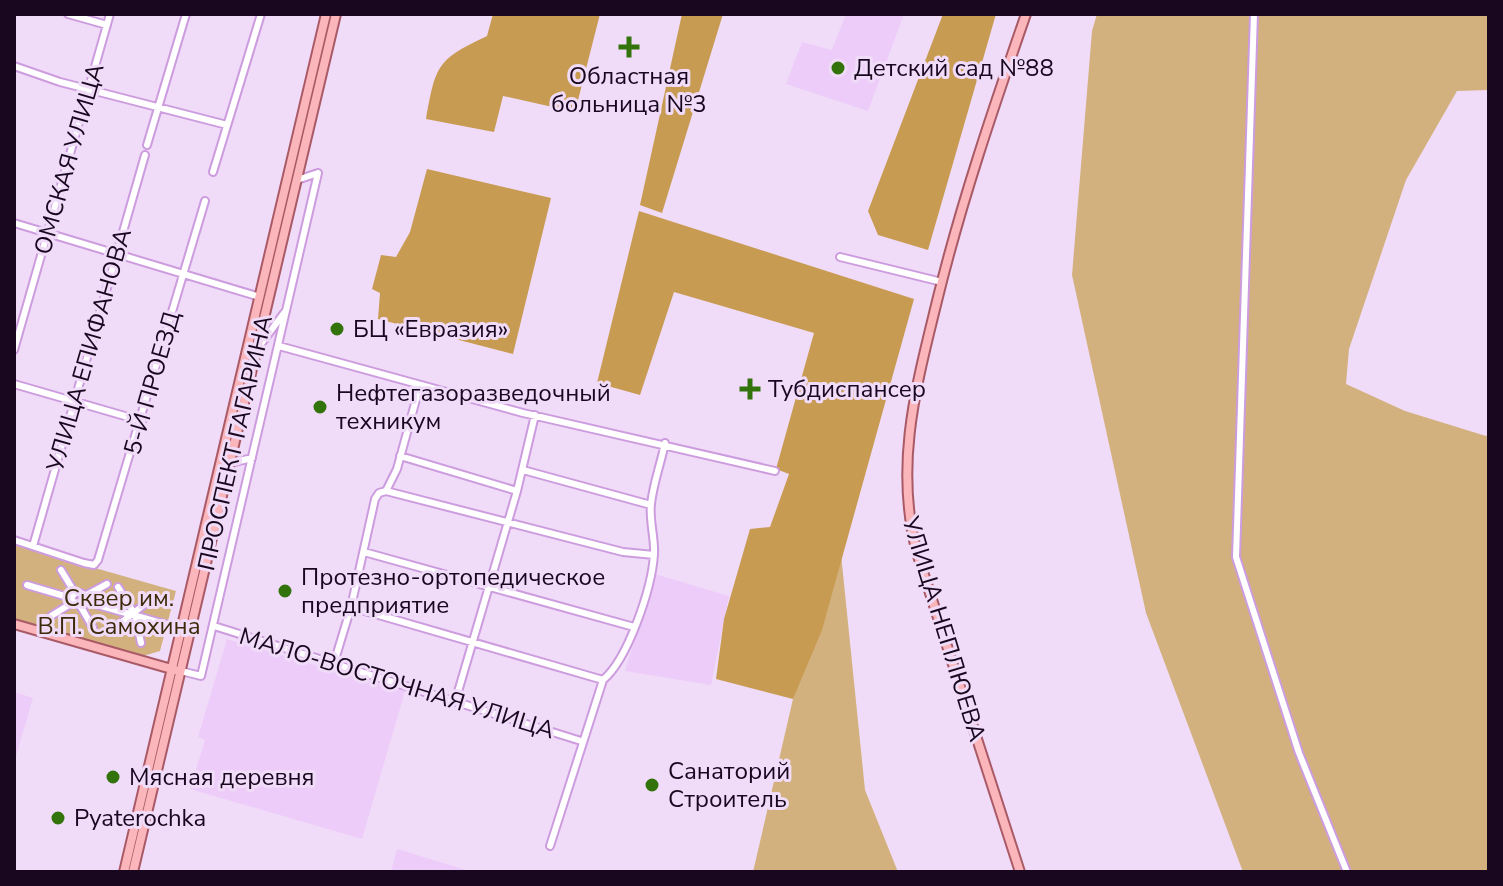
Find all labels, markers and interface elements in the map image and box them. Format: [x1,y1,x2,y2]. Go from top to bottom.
marker: Областная больница №3 [618,36,640,58]
place label: Детский сад №88 [854,52,1054,84]
street label: ОМСКАЯ УЛИЦА [26,59,112,258]
marker: Детский сад №88 [829,59,847,77]
place label: Областная больница №3 [551,60,707,120]
street label: УЛИЦА ЕПИФАНОВА [39,224,139,476]
street label: 5-Й ПРОЕЗД [116,307,188,459]
street label: ПРОСПЕКТ ГАГАРИНА [190,312,280,574]
place label: БЦ «Евразия» [353,313,508,345]
marker: БЦ «Евразия» [328,320,346,338]
place label: Тубдиспансер [768,373,926,405]
place label: Нефтегазоразведочный техникум [336,377,611,437]
marker: Тубдиспансер [739,378,761,400]
marker: Нефтегазоразведочный техникум [311,398,329,416]
street label: УЛИЦА НЕПЛЮЕВА [894,512,994,746]
place label: Протезно-ортопедическое предприятие [301,561,605,621]
park label: Сквер им. В.П. Самохина [37,582,201,642]
marker: Протезно-ортопедическое предприятие [276,582,294,600]
street label: МАЛО-ВОСТОЧНАЯ УЛИЦА [235,620,559,746]
place label: Санаторий Строитель [668,755,790,815]
place label: Мясная деревня [129,761,315,793]
marker: Мясная деревня [104,768,122,786]
marker: Санаторий Строитель [643,776,661,794]
place label: Pyaterochka [74,802,206,834]
marker: Pyaterochka [49,809,67,827]

